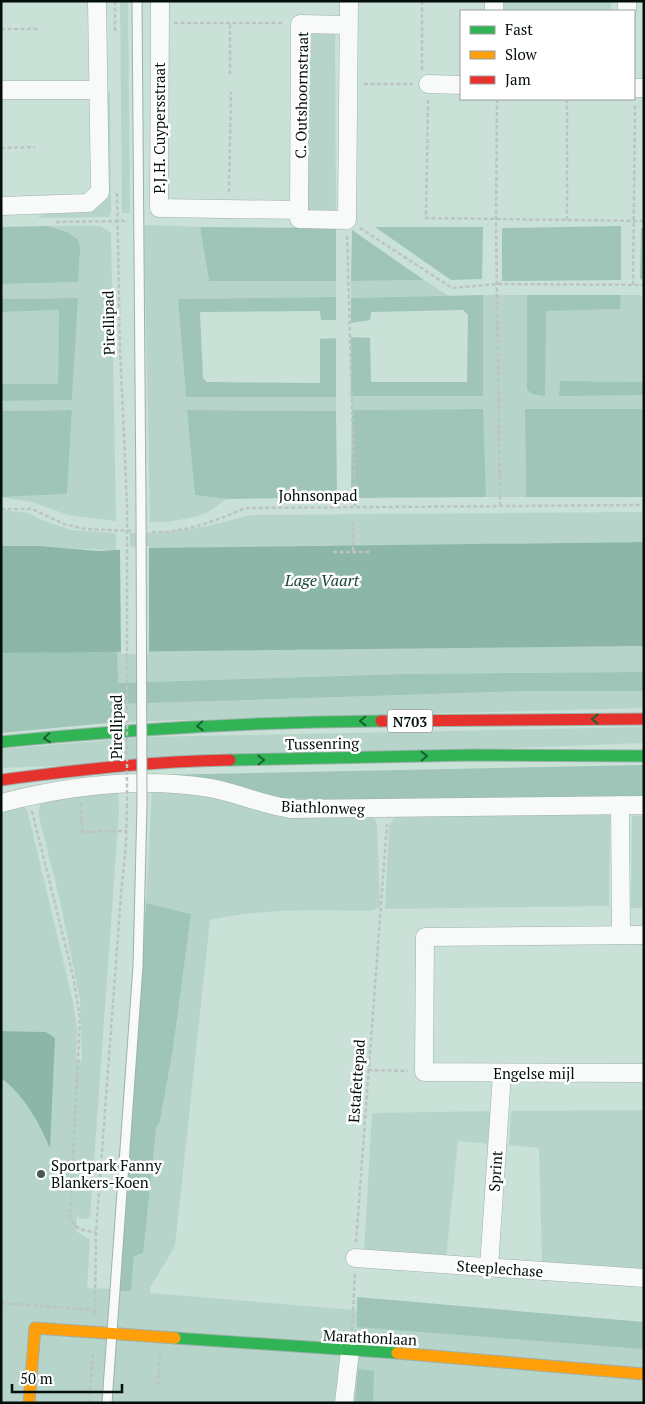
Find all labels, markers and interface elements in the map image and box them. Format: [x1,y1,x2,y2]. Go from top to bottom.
legend [460,10,635,100]
text: Fast [505,19,533,39]
street label: C. Outshoornstraat [290,31,312,159]
text: Slow [505,44,538,64]
street label: P.J.H. Cuypersstraat [149,62,169,194]
text: Jam [505,69,531,89]
street label: Pirellipad [97,290,119,356]
street label: Johnsonpad [278,485,358,505]
water label: Lage Vaart [284,569,360,591]
street label: Pirellipad [106,695,126,759]
road number: N703 [388,709,432,732]
one-way arrow [591,714,598,724]
one-way arrow [358,716,366,726]
one-way arrow [196,721,204,732]
one-way arrow [43,732,51,743]
street label: Tussenring [285,732,360,754]
one-way arrow [420,751,428,761]
one-way arrow [257,754,265,765]
street label: Biathlonweg [281,796,366,818]
street label: Estafettepad [343,1038,369,1124]
street label: Engelse mijl [493,1063,575,1083]
street label: Sprint [484,1149,506,1192]
place label: Sportpark Fanny Blankers-Koen [51,1155,162,1192]
marker: Sportpark Fanny Blankers-Koen [35,1168,47,1180]
street label: Steeplechase [456,1255,544,1281]
street label: Marathonlaan [323,1325,418,1349]
scale bar [12,1362,122,1394]
text: 50 m [20,1368,53,1388]

